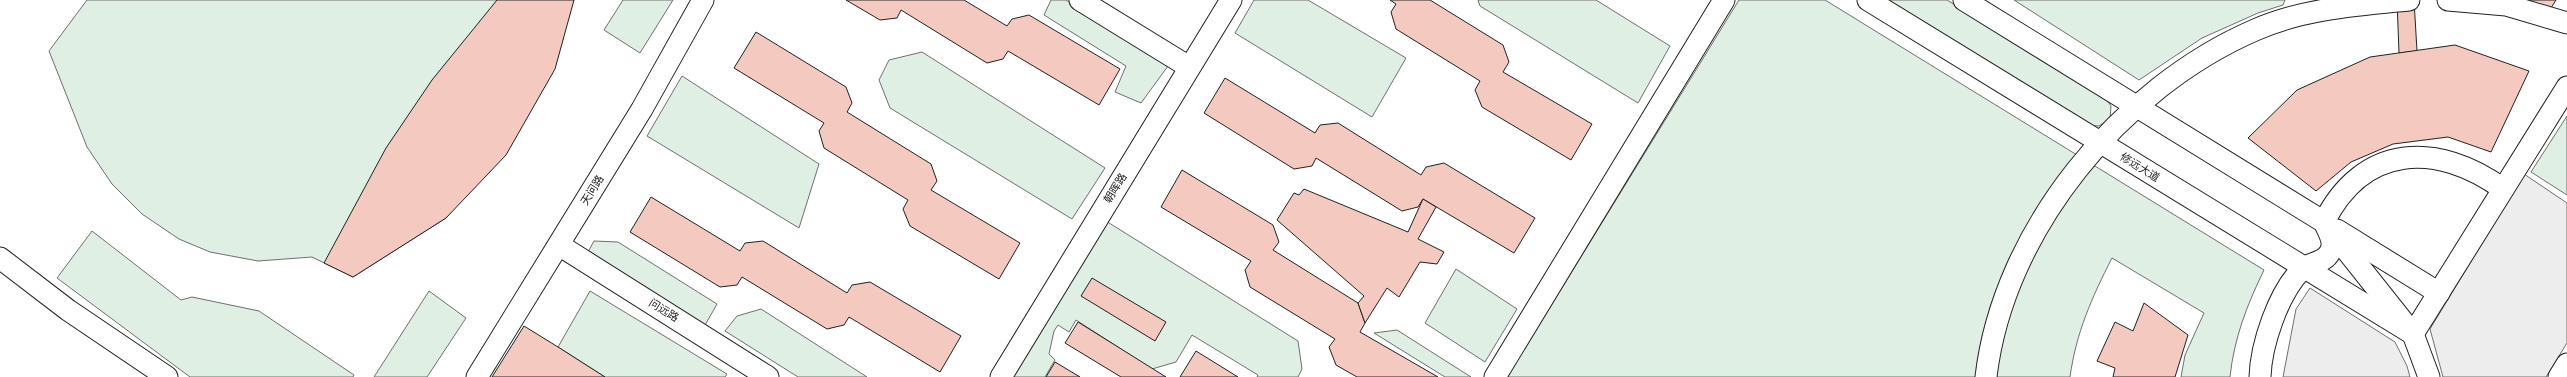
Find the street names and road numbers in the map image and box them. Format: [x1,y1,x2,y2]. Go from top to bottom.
street label: 修远大道 [2117,149,2163,185]
street label: 朝晖路 [1099,170,1131,206]
street label: 天问路 [576,172,608,208]
street label: 问远路 [646,294,682,326]

